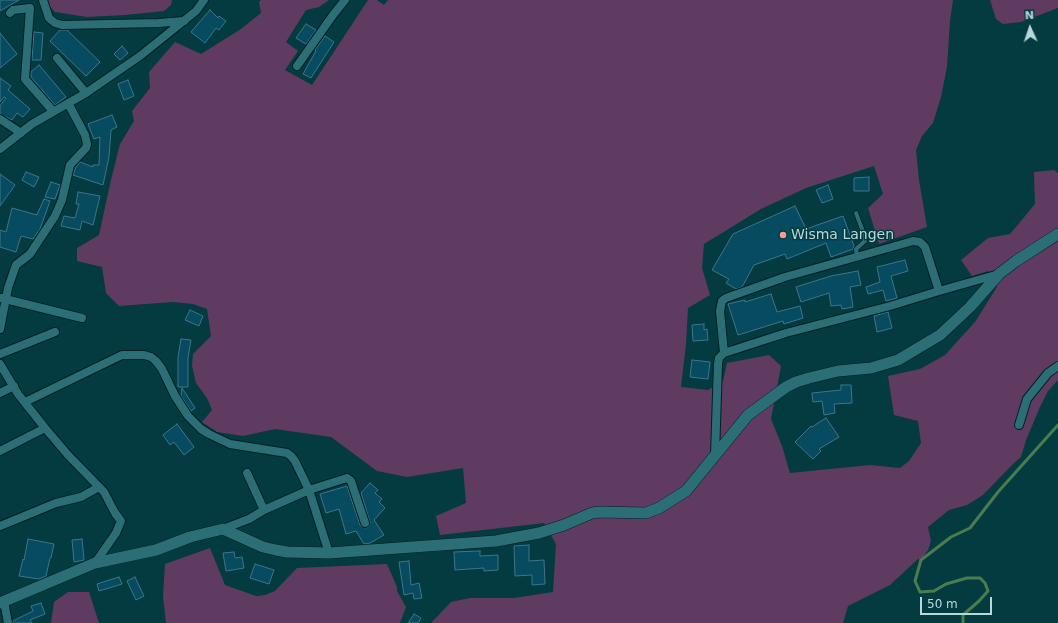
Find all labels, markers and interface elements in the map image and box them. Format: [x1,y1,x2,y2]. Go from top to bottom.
north arrow [1010,8,1050,48]
text: N [1024,9,1034,22]
place label: Wisma Langen [791,227,894,243]
marker: Wisma Langen [778,230,788,240]
scale bar [922,589,994,615]
text: 50 m [927,597,958,611]

